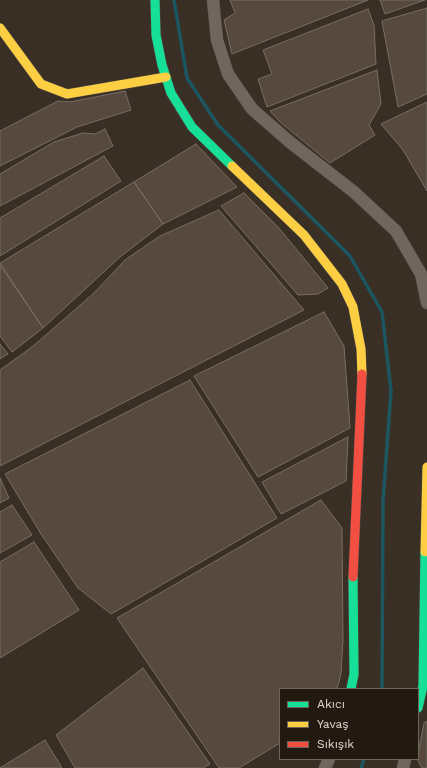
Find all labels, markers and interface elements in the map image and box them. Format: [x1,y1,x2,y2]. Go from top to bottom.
legend [279,688,419,760]
text: Akıcı [317,697,345,711]
text: Yavaş [317,717,349,731]
text: Sıkışık [317,737,354,751]

